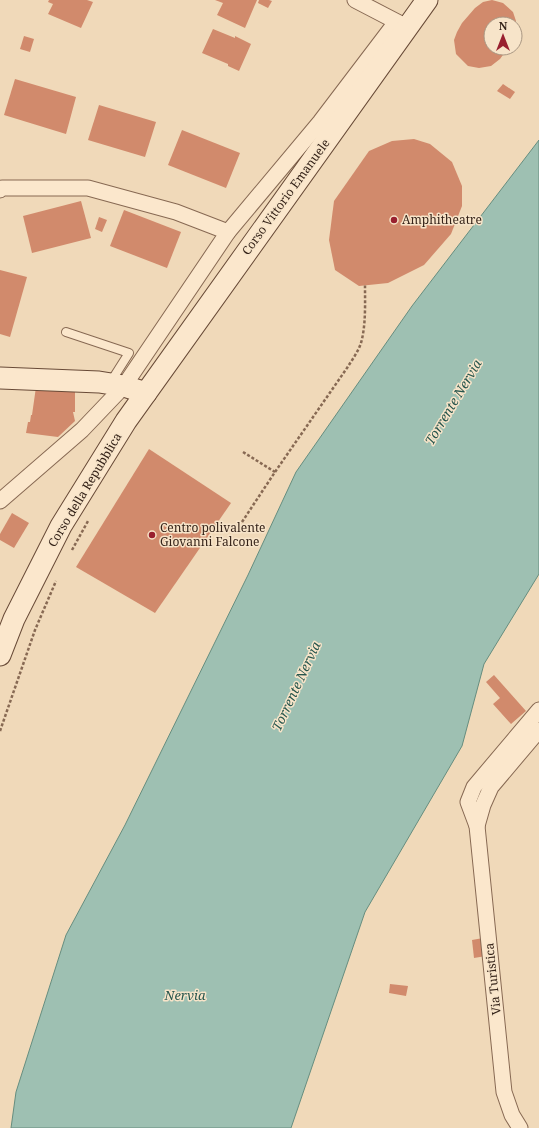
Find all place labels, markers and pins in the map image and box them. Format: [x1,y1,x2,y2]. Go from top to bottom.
place label: Amphitheatre [402,211,482,228]
marker: Amphitheatre [389,215,399,225]
place label: Centro polivalente Giovanni Falcone [160,519,266,550]
marker: Centro polivalente Giovanni Falcone [147,530,157,540]

